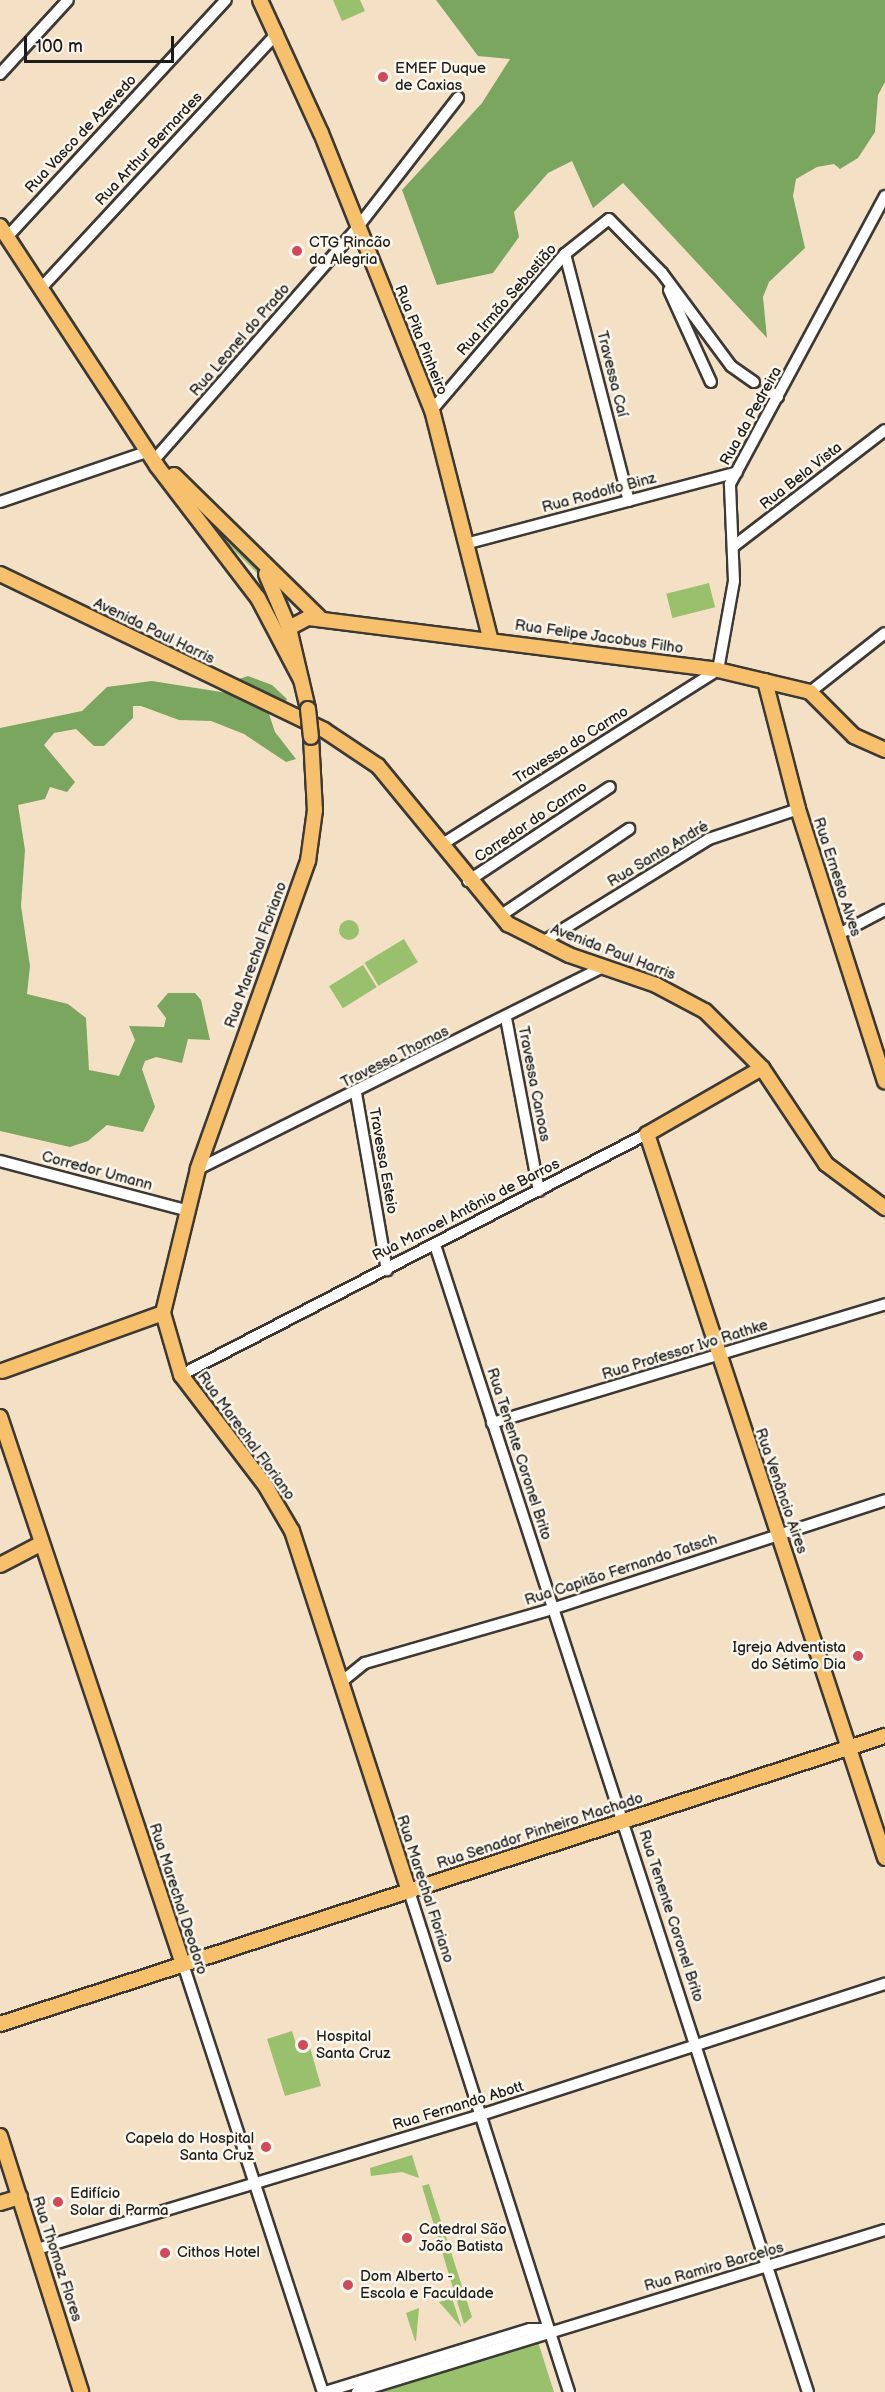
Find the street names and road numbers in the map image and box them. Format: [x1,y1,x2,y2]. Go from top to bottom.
street label: Rua Vasco de Azevedo [21,71,141,197]
street label: Rua Arthur Bernardes [92,89,206,209]
street label: Rua Irmão Sebastião [453,240,561,360]
street label: Rua Leonel do Prado [186,280,294,400]
street label: Rua Pita Pinheiro [391,282,451,398]
street label: Travessa Caí [593,329,631,419]
street label: Rua da Pedreira [716,363,786,469]
street label: Rua Bela Vista [756,438,846,514]
street label: Rua Rodolfo Binz [540,469,658,517]
street label: Avenida Paul Harris [91,594,217,668]
street label: Rua Felipe Jacobus Filho [513,616,685,658]
street label: Travessa do Carmo [510,702,632,788]
street label: Corredor do Carmo [471,778,591,866]
street label: Rua Ernesto Alves [809,815,865,939]
street label: Rua Santo André [604,817,712,891]
street label: Rua Marechal Floriano [221,879,291,1031]
street label: Avenida Paul Harris [548,920,678,984]
street label: Travessa Thomas [338,1022,452,1092]
street label: Travessa Canoas [514,1025,554,1143]
street label: Travessa Esteio [365,1106,401,1216]
street label: Corredor Umann [40,1148,154,1194]
street label: Rua Manoel Antônio de Barros [369,1155,563,1265]
street label: Rua Professor Ivo Rathke [600,1316,770,1384]
street label: Rua Tenente Coronel Brito [483,1366,555,1542]
street label: Rua Marechal Floriano [193,1368,299,1504]
street label: Rua Venâncio Aires [751,1426,811,1556]
street label: Rua Capitão Fernando Tatsch [522,1530,720,1610]
street label: Rua Senador Pinheiro Machado [434,1789,646,1873]
street label: Rua Marechal Floriano [393,1813,457,1965]
street label: Rua Marechal Deodoro [145,1821,211,1977]
street label: Rua Tenente Coronel Brito [635,1828,707,2004]
street label: Rua Fernando Abott [390,2077,526,2135]
street label: Rua Thomaz Flores [28,2194,86,2324]
street label: Rua Ramiro Barcelos [642,2238,786,2296]

